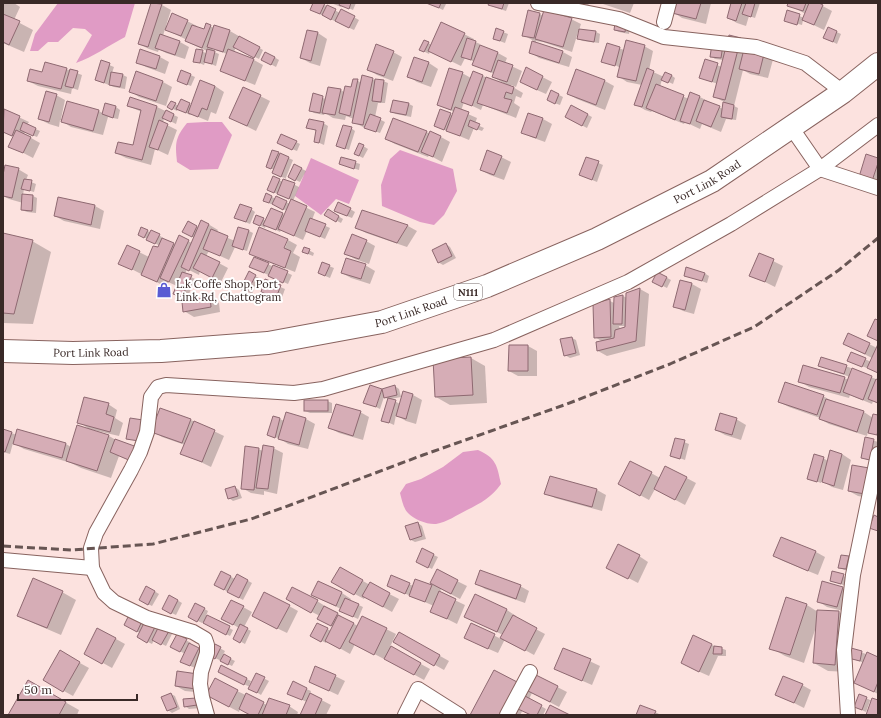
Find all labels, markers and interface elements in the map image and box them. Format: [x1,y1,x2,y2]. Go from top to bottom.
street label: Port Link Road [671,156,744,206]
place label: L.k Coffe Shop, Port Link Rd, Chattogram [176,277,281,304]
shop icon: L.k Coffe Shop, Port Link Rd, Chattogram [155,281,173,299]
road number: N111 [454,284,482,300]
street label: Port Link Road [374,293,449,330]
street label: Port Link Road [53,345,129,360]
scale bar [18,676,137,702]
text: 50 m [24,682,52,697]

